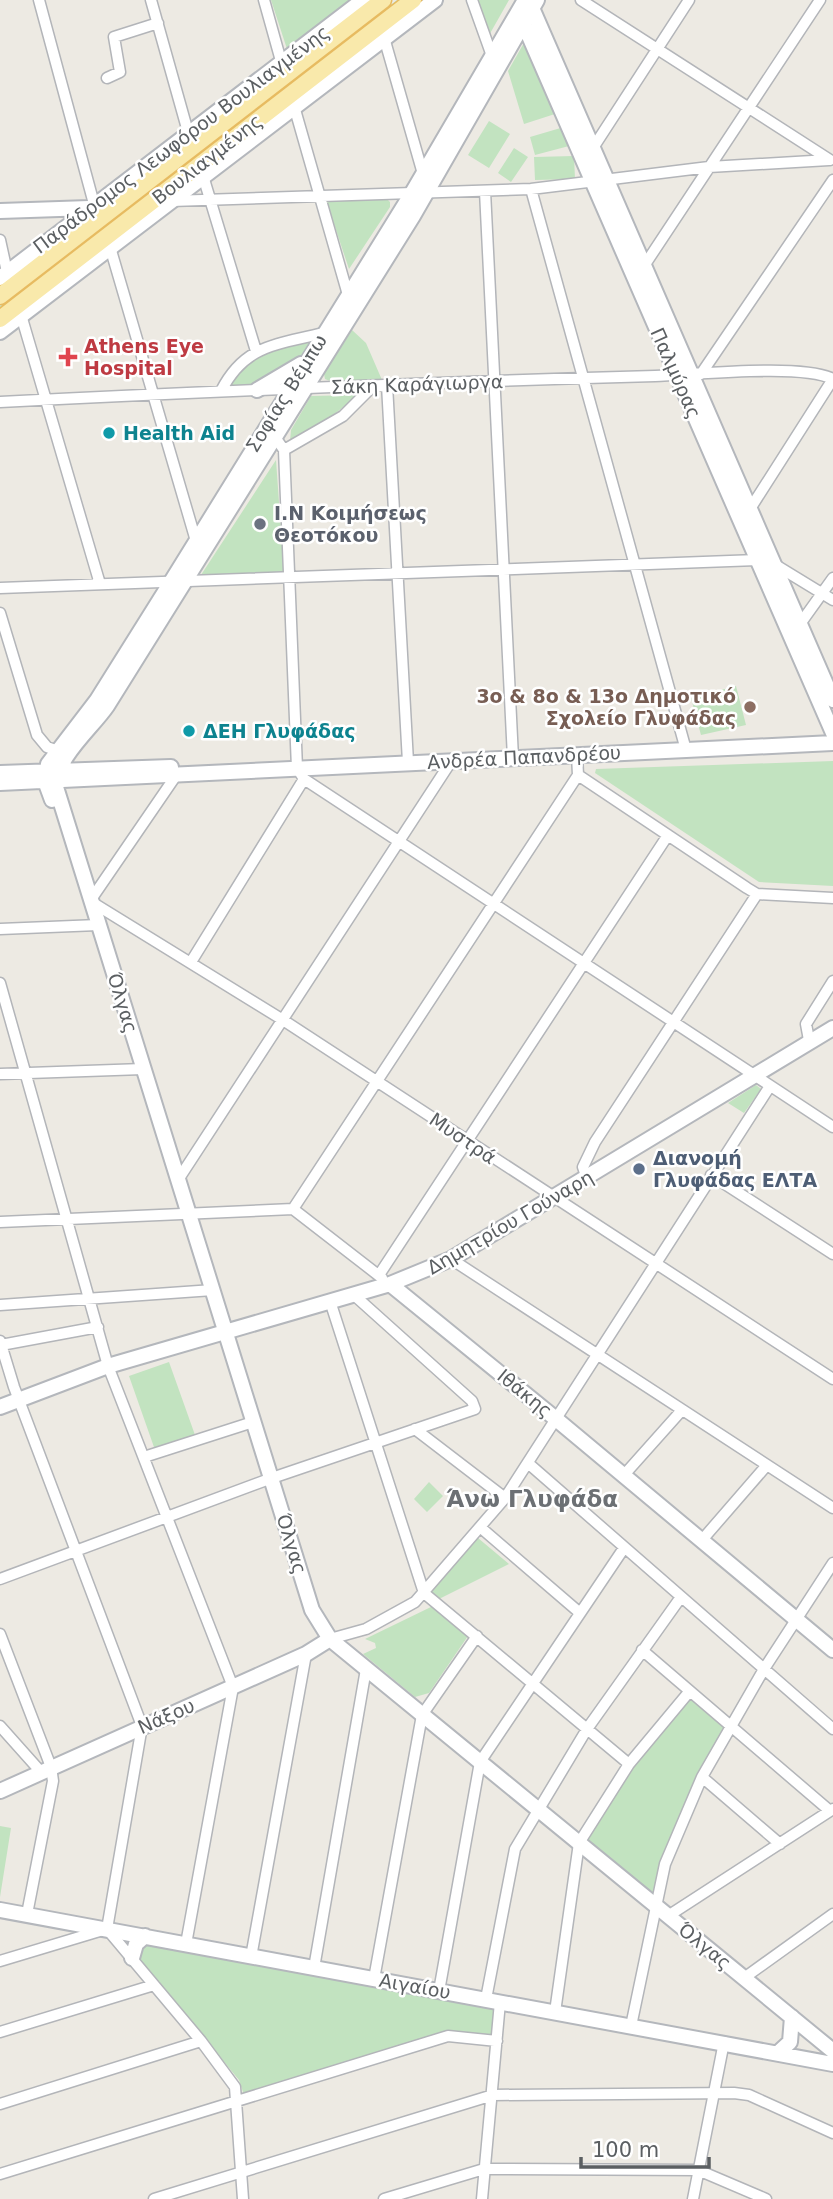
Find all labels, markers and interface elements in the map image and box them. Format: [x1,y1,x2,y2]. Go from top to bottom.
street label: Παράδρομος Λεωφόρου Βουλιαγμένης [28,20,334,258]
street label: Βουλιαγμένης [147,109,267,209]
street label: Παλμύρας [646,324,706,422]
street label: Σοφίας Βέμπω [241,330,331,456]
place label: Athens Eye Hospital [84,335,204,379]
marker: Athens Eye Hospital [58,347,78,367]
street label: Σάκη Καράγιωργα [330,370,504,398]
place label: Health Aid [123,422,235,444]
marker: Health Aid [101,425,117,441]
place label: Ι.Ν Κοιμήσεως Θεοτόκου [274,502,427,546]
marker: Ι.Ν Κοιμήσεως Θεοτόκου [252,516,268,532]
place label: 3ο & 8ο & 13ο Δημοτικό Σχολείο Γλυφάδας [476,685,736,729]
marker: 3ο & 8ο & 13ο Δημοτικό Σχολείο Γλυφάδας [742,699,758,715]
place label: ΔΕΗ Γλυφάδας [203,720,355,742]
marker: ΔΕΗ Γλυφάδας [181,723,197,739]
street label: Ανδρέα Παπανδρέου [427,741,621,773]
street label: Όλγας [103,969,143,1036]
street label: Μυστρά [426,1108,500,1168]
place label: Διανομή Γλυφάδας ΕΛΤΑ [653,1147,818,1191]
marker: Διανομή Γλυφάδας ΕΛΤΑ [631,1161,647,1177]
street label: Δημητρίου Γούναρη [423,1165,597,1279]
street label: Ιθάκης [493,1364,557,1422]
district label: Άνω Γλυφάδα [446,1486,618,1512]
street label: Όλγας [272,1510,312,1577]
street label: Νάξου [134,1694,198,1738]
street label: Όλγας [673,1917,736,1974]
street label: Αιγαίου [378,1969,452,2003]
scale bar [581,2126,709,2170]
text: 100 m [592,2138,659,2162]

